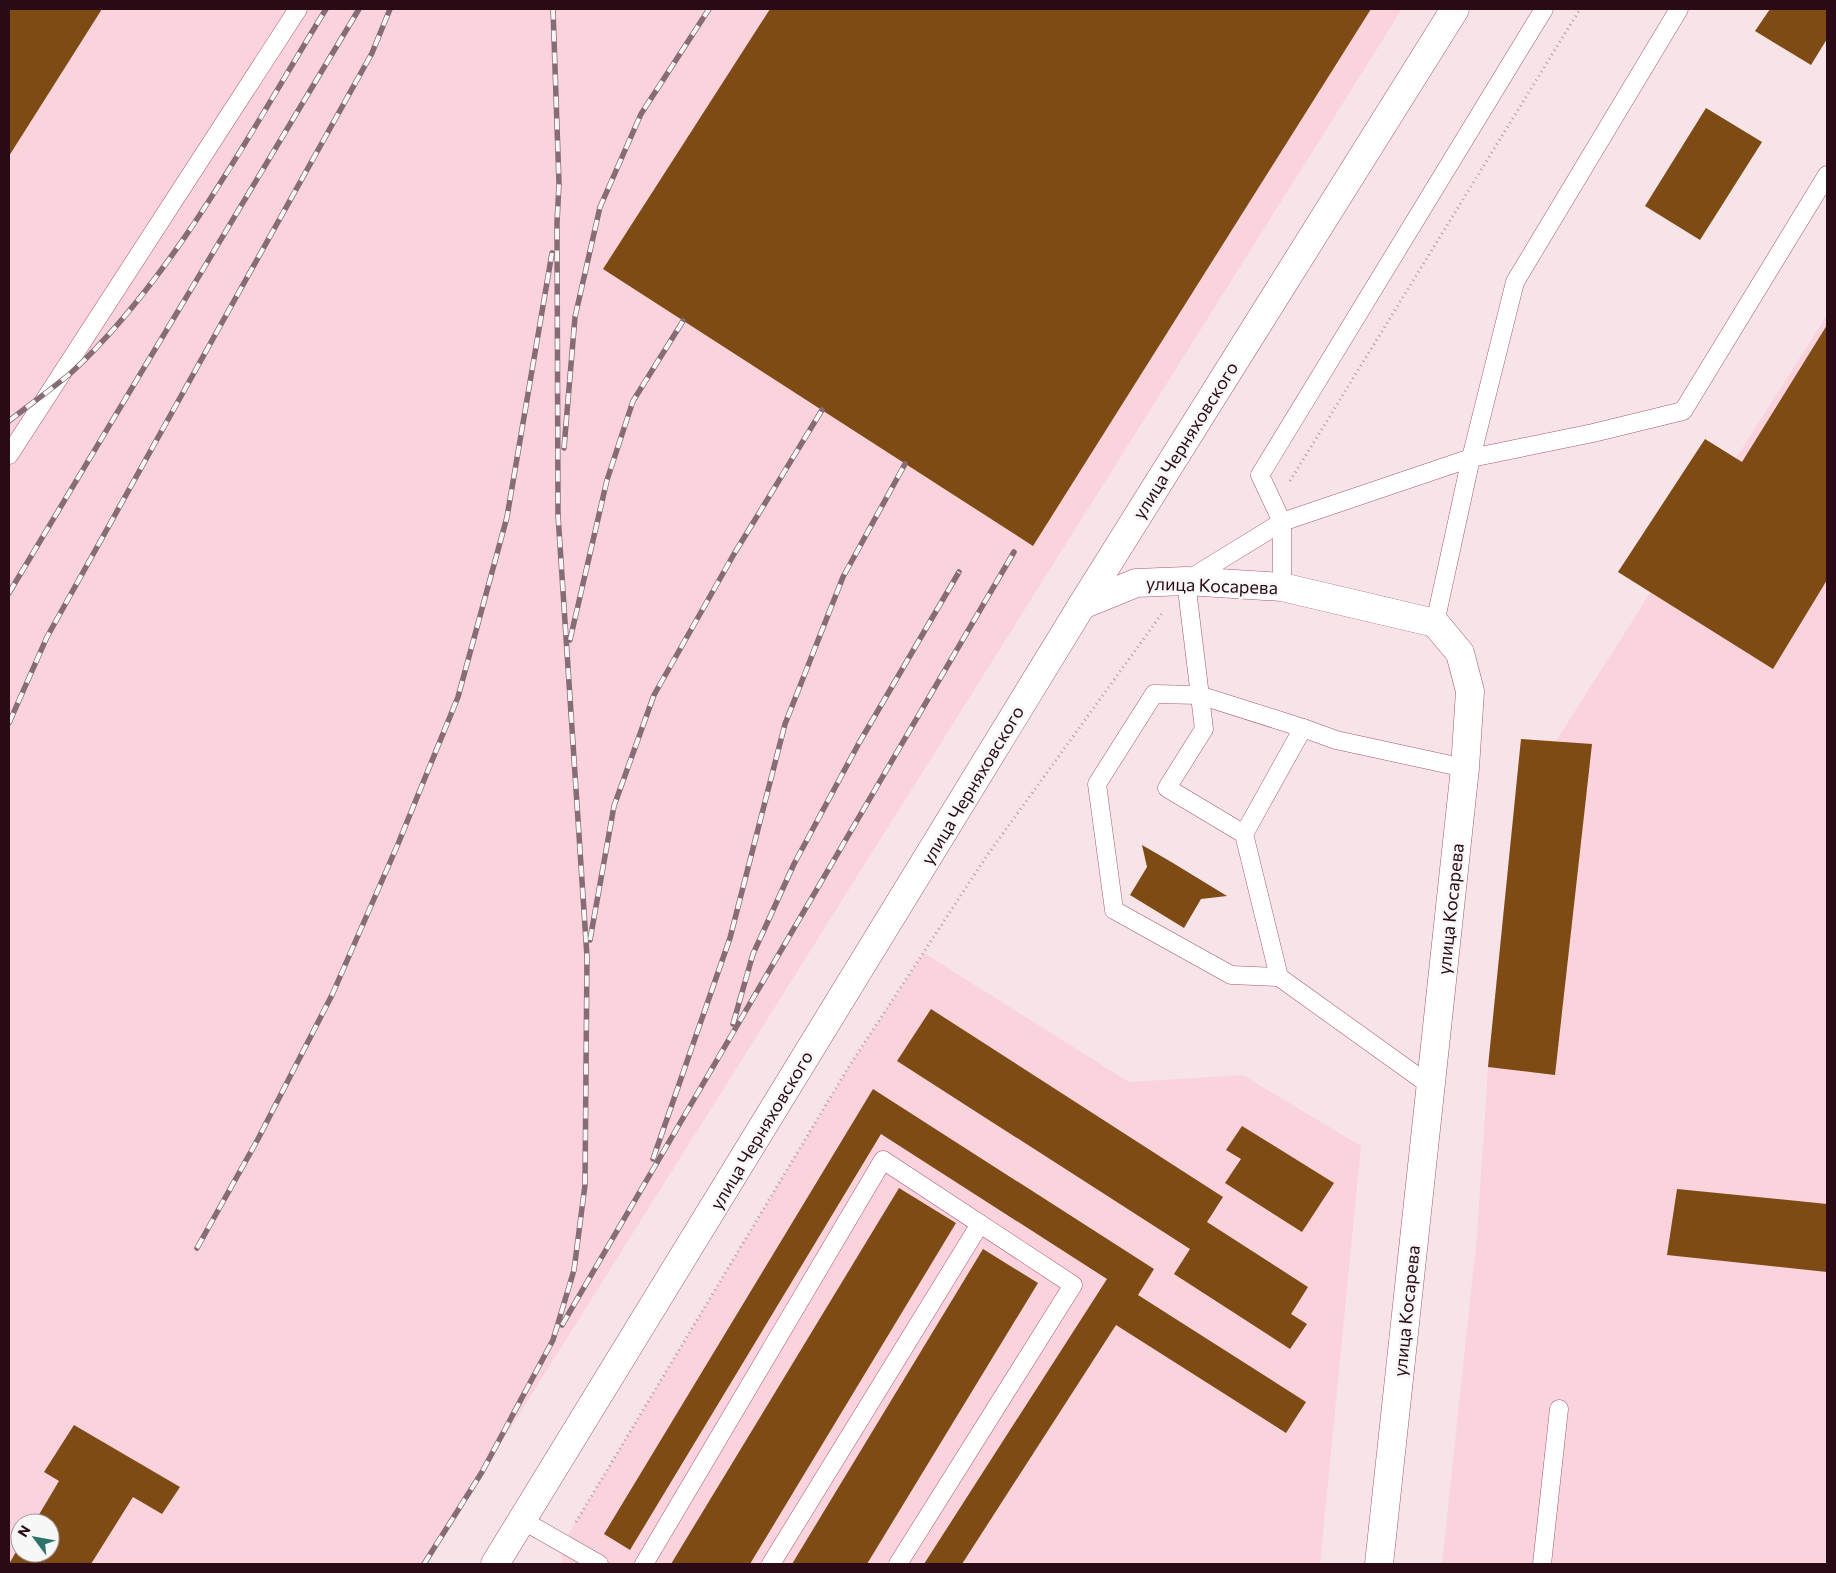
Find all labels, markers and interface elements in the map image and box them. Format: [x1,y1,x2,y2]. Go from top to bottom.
street label: улица Черняховского [1128,357,1242,523]
street label: улица Косарева [1146,572,1278,598]
street label: улица Черняховского [916,702,1028,868]
street label: улица Косарева [1432,842,1468,976]
street label: улица Черняховского [705,1047,817,1213]
street label: улица Косарева [1388,1244,1424,1378]
north arrow [10,1513,60,1563]
text: N [14,1522,34,1540]

